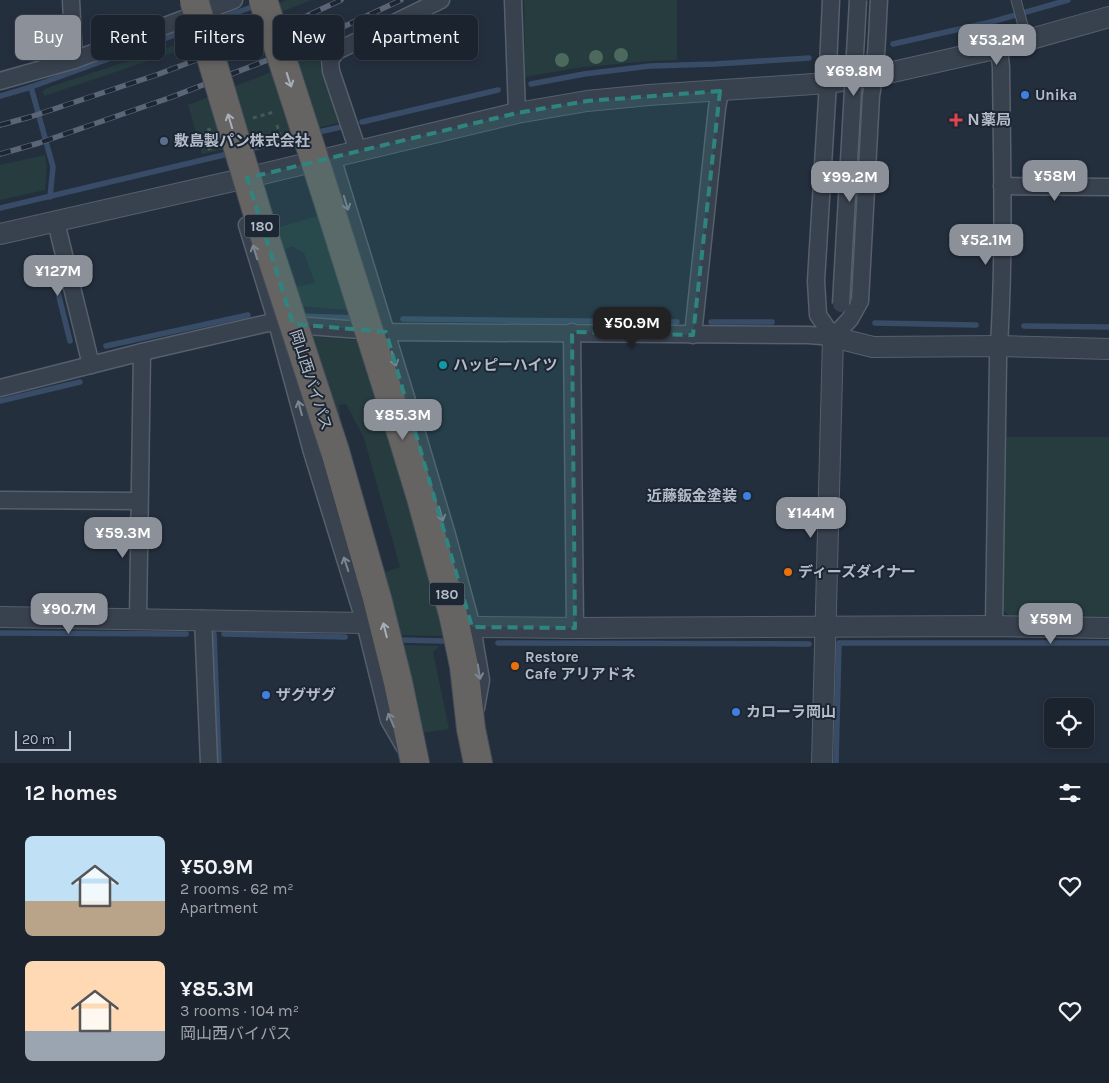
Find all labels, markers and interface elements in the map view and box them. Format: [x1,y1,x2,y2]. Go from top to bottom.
chip: Buy [15,15,81,60]
chip: Rent [91,15,165,60]
chip: Filters [175,15,263,60]
chip: New [273,15,344,60]
chip: Apartment [354,15,478,60]
pin: ¥53.2M [956,23,1038,66]
text: ¥53.2M [969,30,1025,49]
pin: ¥69.8M [813,54,895,97]
text: ¥69.8M [826,61,882,80]
one-way arrow [284,71,294,87]
place label: Unika [1035,86,1077,104]
marker: Unika [1019,89,1031,101]
place label: Ｎ薬局 [966,111,1011,129]
one-way arrow [225,113,235,129]
marker: Ｎ薬局 [950,114,962,126]
place label: 敷島製パン株式会社 [174,132,310,150]
marker: 敷島製パン株式会社 [158,135,170,147]
pin: ¥99.2M [809,160,891,203]
pin: ¥58M [1025,160,1085,202]
text: ¥58M [1033,166,1077,185]
text: ¥99.2M [822,167,878,186]
one-way arrow [342,195,352,211]
road number: 180 [244,215,280,238]
pin: ¥52.1M [945,224,1027,266]
text: ¥52.1M [960,230,1012,249]
one-way arrow [250,245,260,261]
pin: ¥127M [23,254,93,297]
text: ¥127M [35,261,81,280]
pin: ¥50.9M [591,306,673,349]
text: ¥50.9M [604,313,660,332]
street label: 岡山西バイパス [286,327,336,433]
one-way arrow [390,350,400,366]
place label: ハッピーハイツ [453,356,557,374]
marker: ハッピーハイツ [437,359,449,371]
pin: ¥85.3M [362,398,444,441]
one-way arrow [295,401,305,417]
text: ¥85.3M [375,405,431,424]
place label: 近藤鈑金塗装 [647,487,737,505]
marker: 近藤鈑金塗装 [741,490,753,502]
pin: ¥144M [776,496,846,539]
text: ¥144M [787,503,835,522]
one-way arrow [436,506,446,522]
pin: ¥59.3M [82,516,164,559]
text: ¥59.3M [95,523,151,542]
one-way arrow [341,557,351,573]
place label: ディーズダイナー [798,563,916,581]
marker: ディーズダイナー [782,566,794,578]
road number: 180 [430,582,464,606]
pin: ¥90.7M [28,592,110,635]
text: ¥90.7M [42,599,96,618]
pin: ¥59M [1021,602,1081,645]
text: ¥59M [1030,609,1072,628]
one-way arrow [380,623,389,639]
place label: Restore Cafe アリアドネ [525,648,636,683]
marker: Restore Cafe アリアドネ [509,660,521,672]
one-way arrow [475,664,485,680]
place label: ザグザグ [276,686,336,704]
marker: ザグザグ [260,689,272,701]
map controls [1044,698,1094,748]
button: locate [1044,698,1094,748]
place label: カローラ岡山 [746,703,836,721]
marker: カローラ岡山 [730,706,742,718]
one-way arrow [385,713,395,728]
scale bar [15,728,71,751]
text: 20 m [22,731,55,748]
icon: filters [1056,779,1084,807]
text: 12 homes [25,781,118,805]
text: ¥50.9M [180,855,254,879]
icon: home [65,856,125,916]
icon: heart [1056,872,1084,900]
text: 2 rooms · 62 m² [180,879,294,898]
text: Apartment [180,898,258,917]
text: ¥85.3M [180,977,254,1001]
icon: home [65,981,125,1041]
icon: heart [1056,997,1084,1025]
text: 3 rooms · 104 m² [180,1001,299,1020]
text: 岡山西バイパス [180,1024,292,1043]

